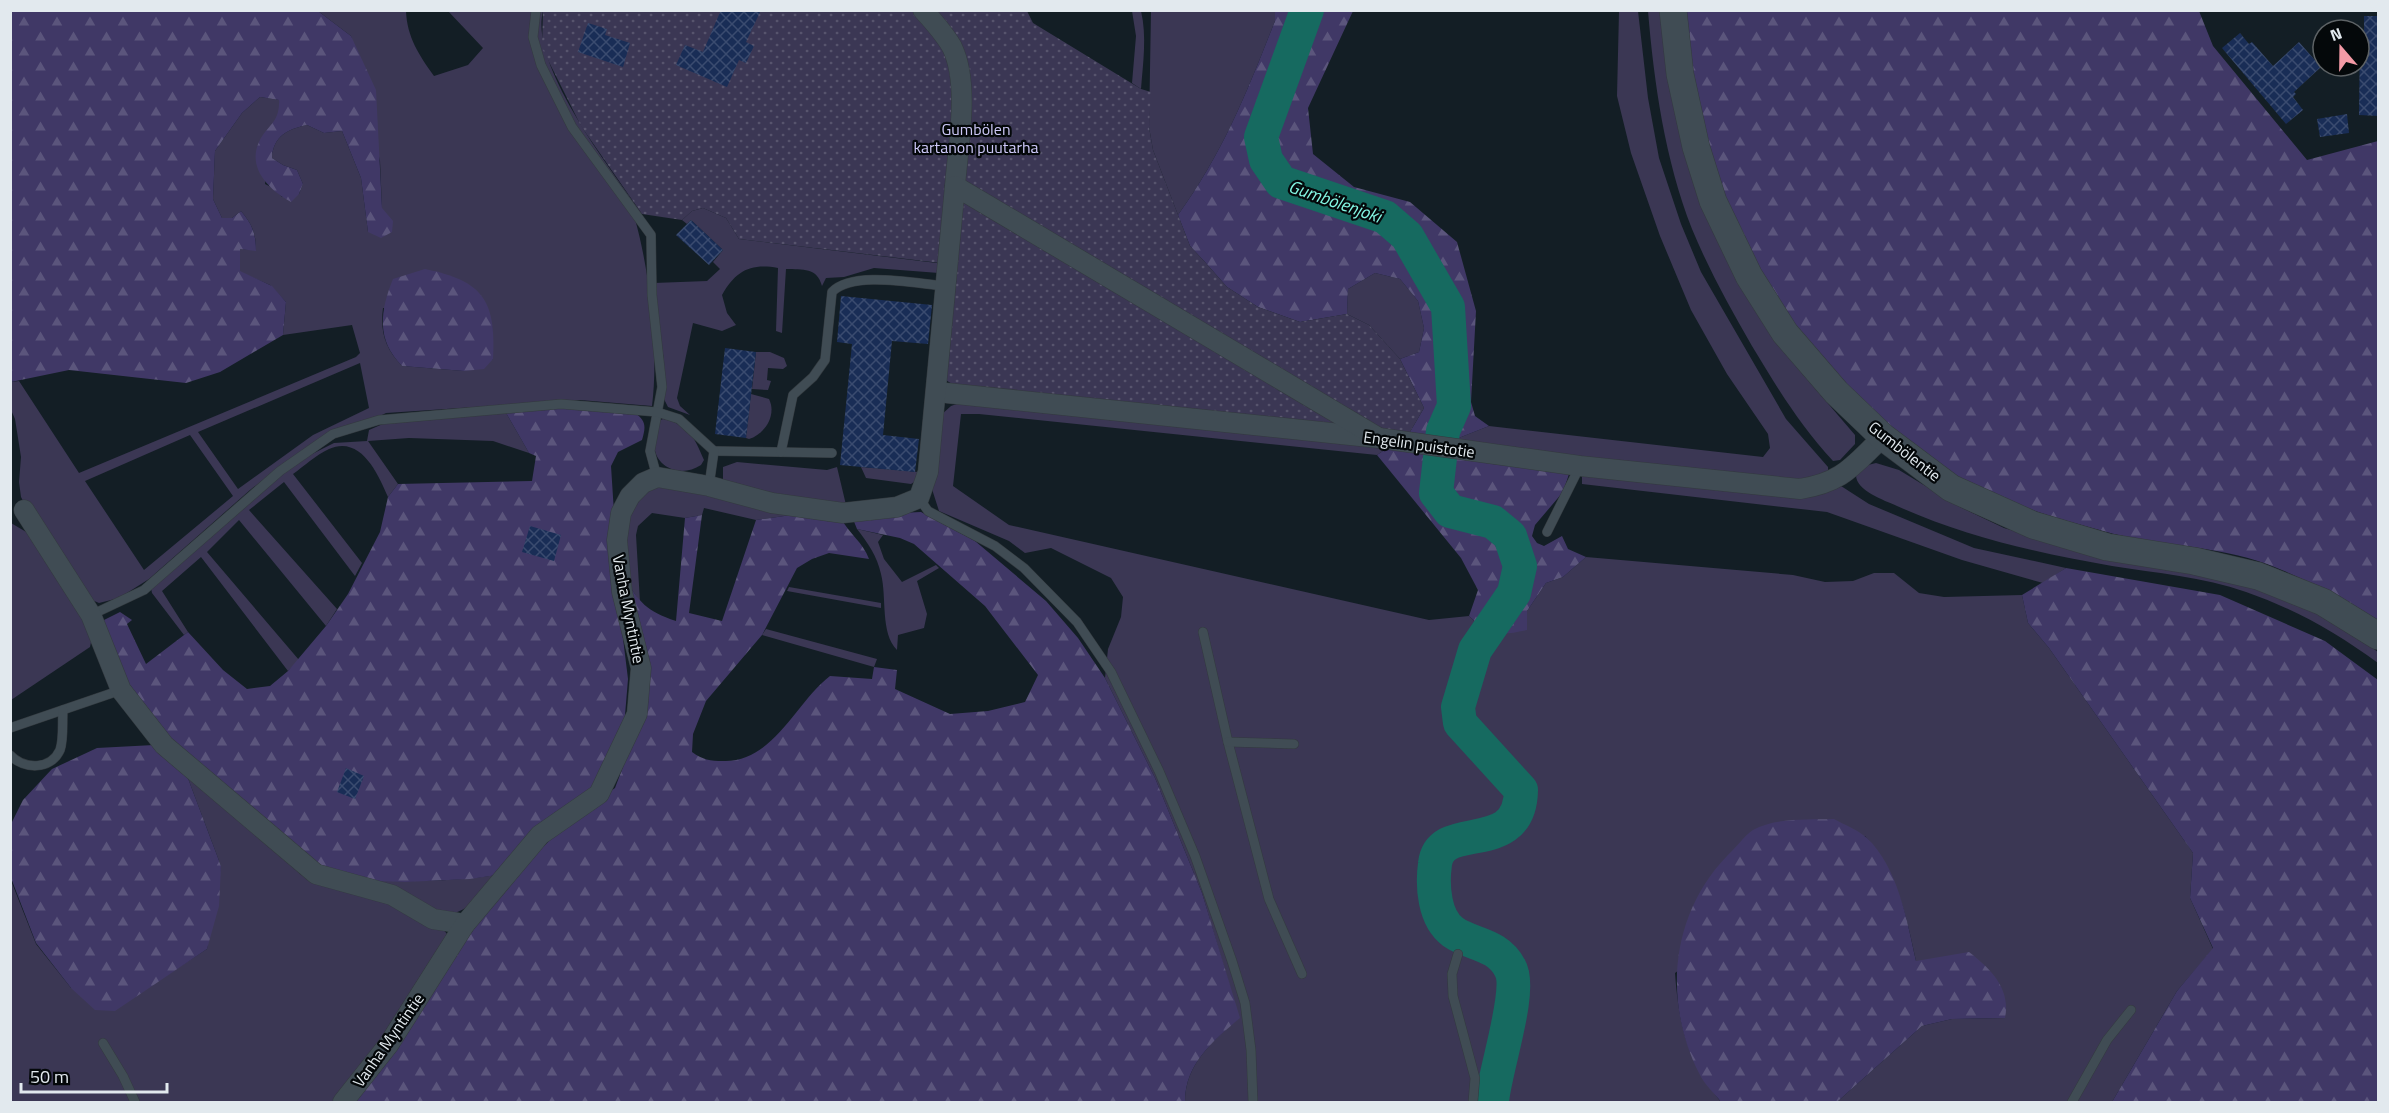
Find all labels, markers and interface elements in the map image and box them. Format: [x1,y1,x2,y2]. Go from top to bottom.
north arrow [2311,18,2371,78]
text: N [2327,21,2345,47]
park label: Gumbölen kartanon puutarha [913,117,1039,159]
water label: Gumbölenjoki [1285,173,1387,230]
street label: Gumbölentie [1864,415,1946,487]
street label: Engelin puistotie [1362,424,1476,464]
street label: Vanha Myntintie [607,553,651,665]
street label: Vanha Myntintie [347,988,429,1092]
scale bar [21,1056,166,1094]
text: 50 m [30,1063,69,1090]

